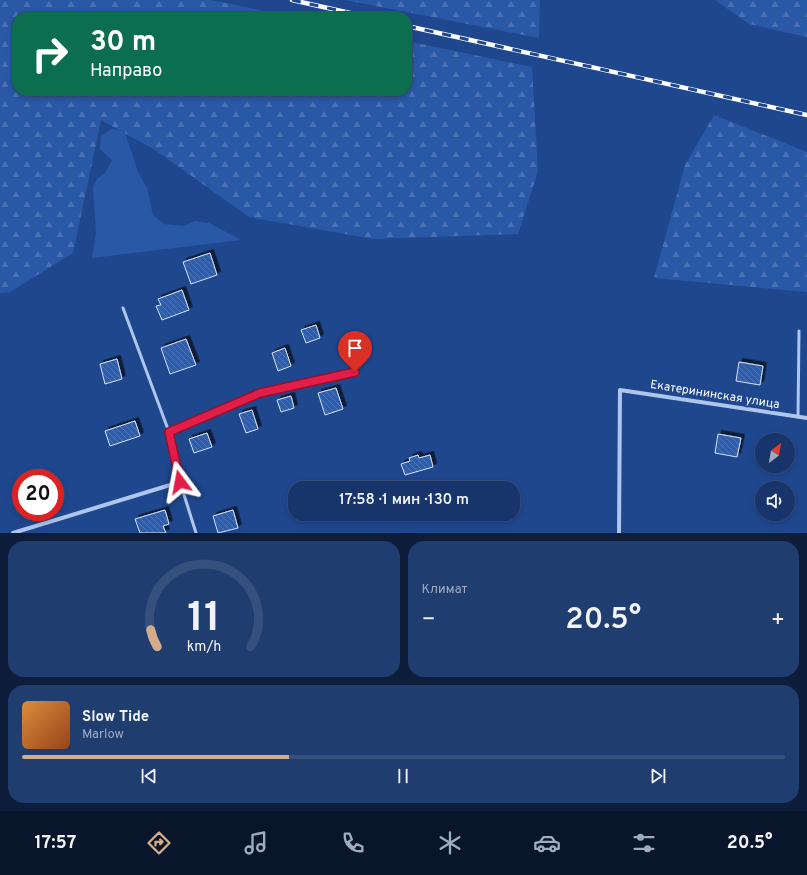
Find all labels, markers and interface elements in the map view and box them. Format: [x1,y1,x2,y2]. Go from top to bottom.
text: 30 m [90,25,156,61]
icon: right [24,28,76,80]
text: Направо [90,60,162,83]
pin [338,331,372,372]
icon: arrive [344,337,366,359]
street label: Екатерининская улица [649,377,781,413]
north arrow [755,433,795,473]
map controls [755,433,795,521]
position arrow [159,461,201,503]
speed limit sign: 20 [12,469,64,521]
button: sound [755,481,795,521]
text: 17:58 · 1 мин · 130 m [339,491,469,510]
text: Климат [422,582,467,598]
text: 11 [187,593,220,646]
text: 20.5° [565,602,641,639]
text: − [422,607,436,634]
text: + [771,607,785,634]
text: km/h [186,638,221,656]
text: Slow Tide [82,708,149,727]
text: Marlow [82,727,124,743]
icon: previous [138,765,160,787]
icon: pause [392,765,414,787]
icon: next [647,765,669,787]
icon: directions [145,829,173,857]
icon: music [242,829,270,857]
icon: phone [339,829,367,857]
icon: climate [436,829,464,857]
icon: car [533,829,561,857]
icon: filters [630,829,658,857]
text: 17:57 [34,832,76,855]
text: 20.5° [727,832,773,855]

